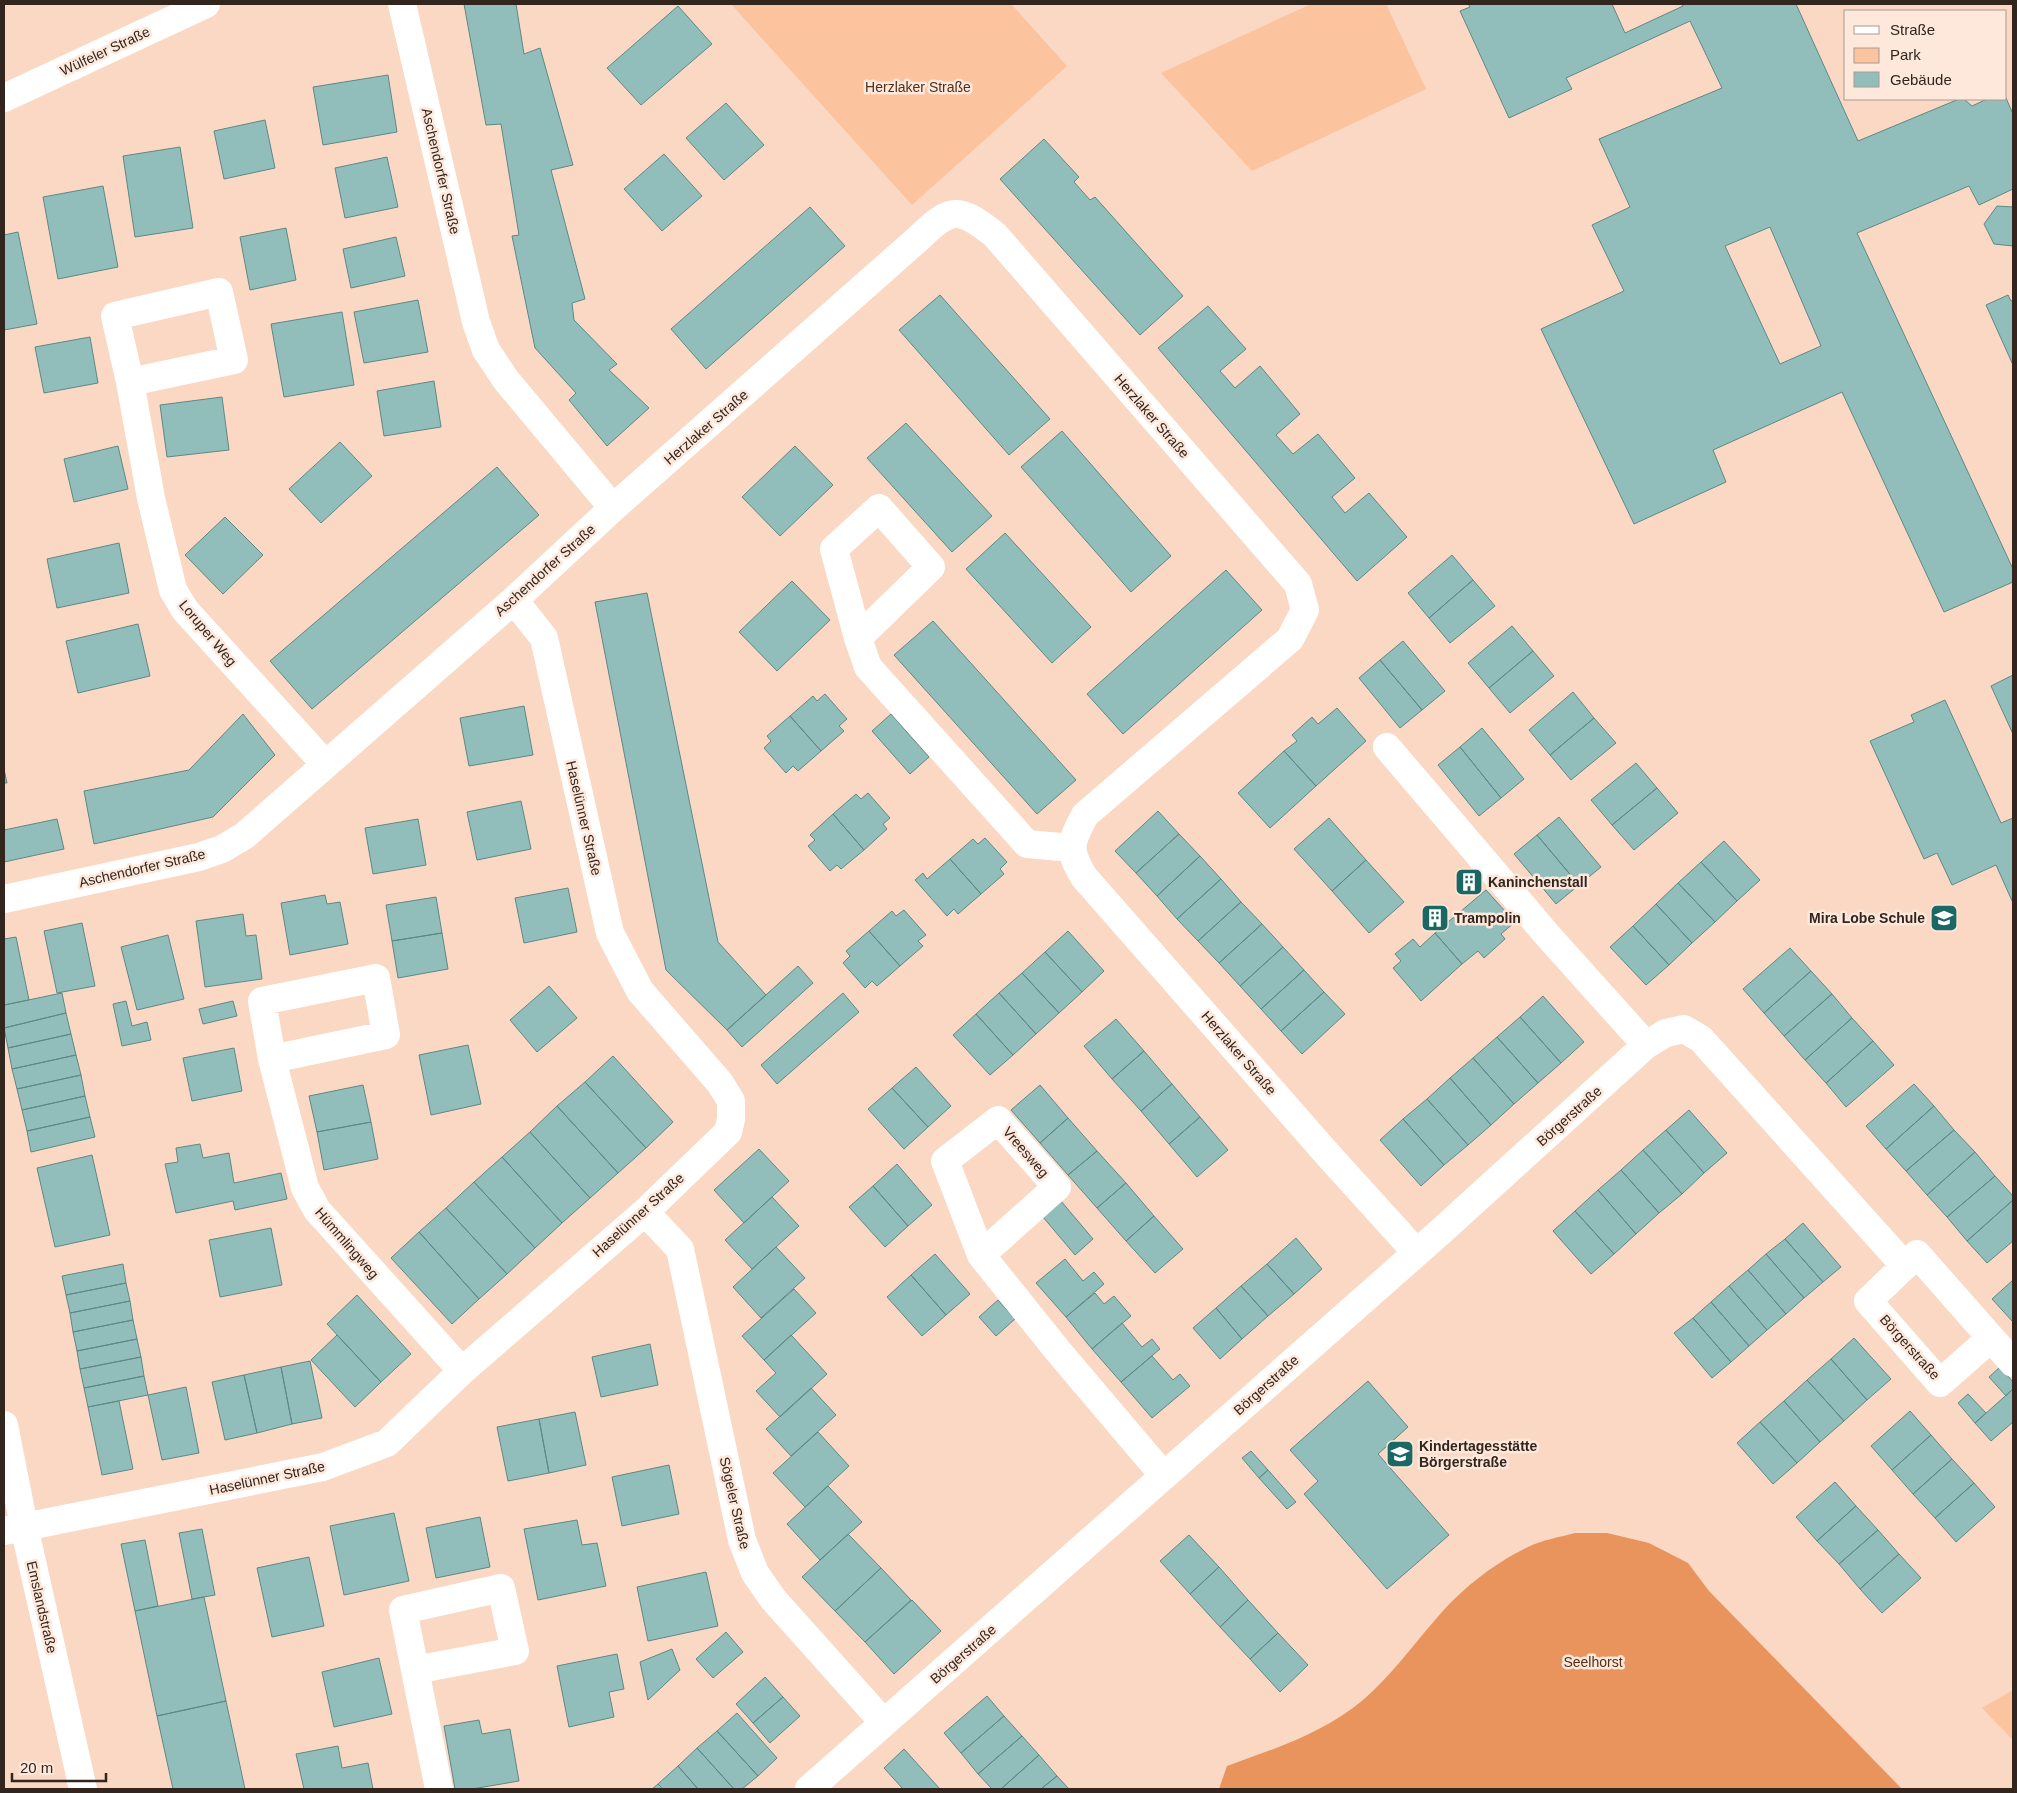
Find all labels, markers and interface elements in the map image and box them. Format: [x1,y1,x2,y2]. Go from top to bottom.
legend [1844,10,2007,100]
text: Straße [1890,21,1935,38]
street label: Wülfeler Straße [58,23,153,79]
text: Park [1890,46,1921,63]
text: Gebäude [1890,71,1952,88]
park label: Herzlaker Straße [865,79,971,95]
street label: Aschendorfer Straße [419,106,463,236]
street label: Herzlaker Straße [1111,371,1193,461]
street label: Herzlaker Straße [661,386,751,468]
street label: Aschendorfer Straße [492,521,599,619]
street label: Loruper Weg [176,597,240,669]
street label: Haselünner Straße [563,759,605,877]
street label: Aschendorfer Straße [77,846,207,890]
building icon: Kaninchenstall [1454,867,1484,897]
place label: Kaninchenstall [1488,874,1588,890]
building icon: Trampolin [1420,903,1450,933]
school or university icon: Mira Lobe Schule [1929,903,1959,933]
place label: Trampolin [1454,910,1521,926]
place label: Mira Lobe Schule [1809,910,1925,926]
street label: Herzlaker Straße [1198,1008,1280,1098]
street label: Börgerstraße [1533,1083,1605,1149]
street label: Vreesweg [1000,1123,1052,1181]
street label: Haselünner Straße [589,1170,687,1260]
street label: Hümmlingweg [312,1204,382,1282]
street label: Börgerstraße [1877,1311,1943,1383]
street label: Börgerstraße [1230,1352,1302,1418]
place label: Kindertagesstätte Börgerstraße [1419,1438,1537,1470]
school or university icon: Kindertagesstätte Börgerstraße [1385,1439,1415,1469]
street label: Sögeler Straße [717,1455,753,1551]
street label: Haselünner Straße [208,1458,326,1498]
street label: Emslandstraße [24,1559,60,1655]
street label: Börgerstraße [927,1621,999,1687]
park label: Seelhorst [1563,1654,1623,1670]
scale bar [12,1750,106,1782]
text: 20 m [20,1759,53,1776]

